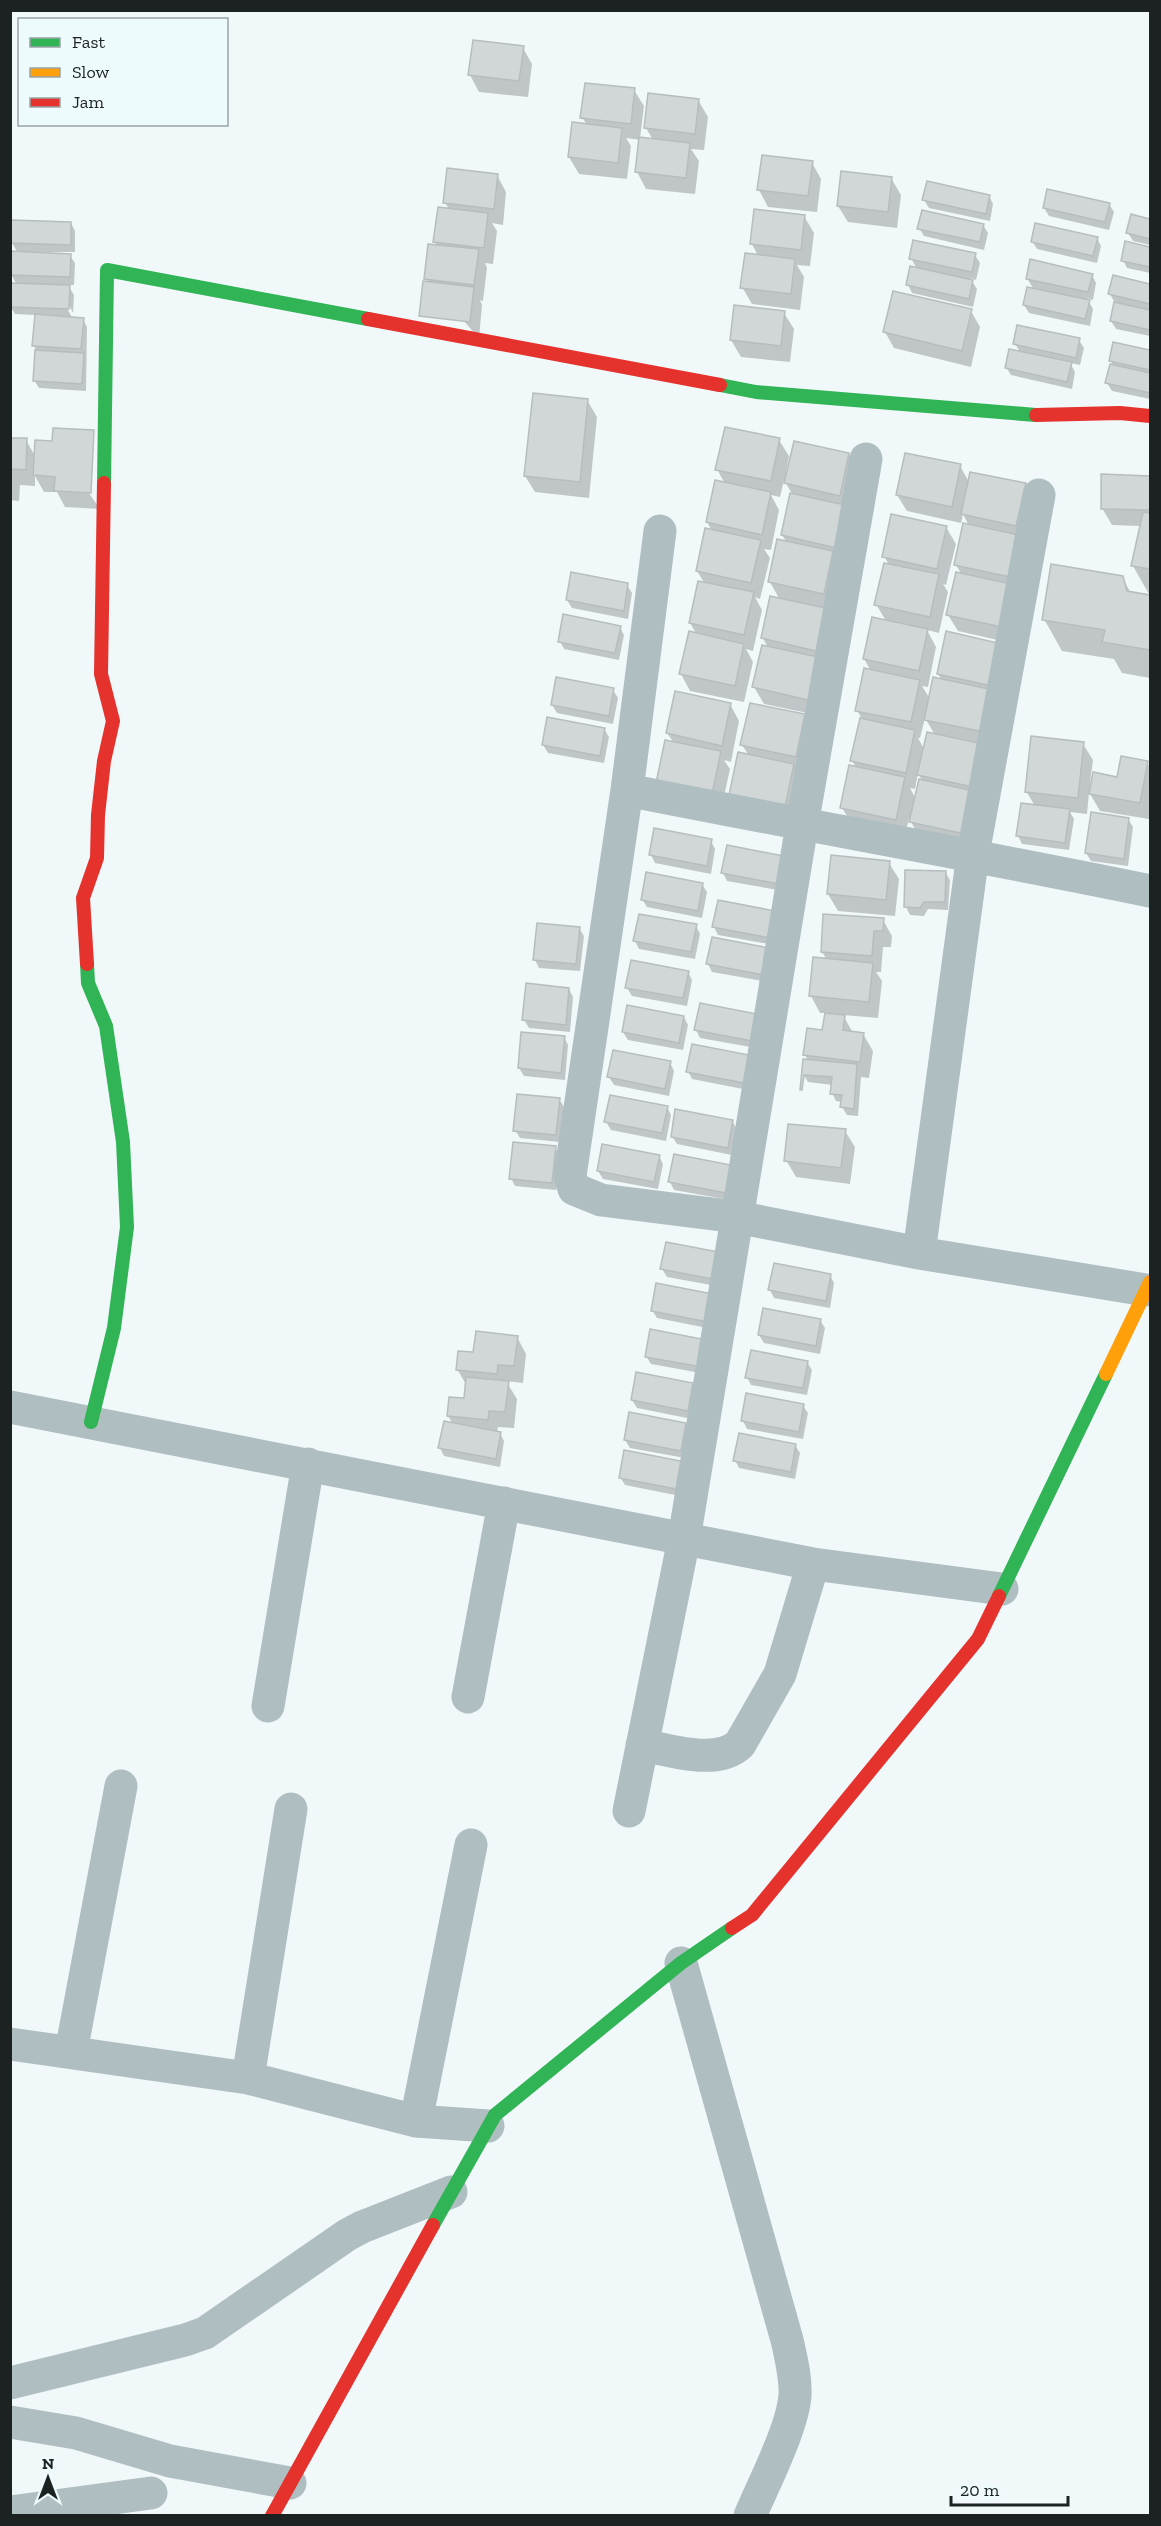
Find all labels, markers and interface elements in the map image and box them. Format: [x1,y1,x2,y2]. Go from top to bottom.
legend [18,18,228,126]
text: Fast [72,31,105,53]
text: Slow [72,61,109,83]
text: Jam [72,91,104,113]
north arrow [18,2448,78,2508]
text: N [42,2454,54,2473]
scale bar [951,2469,1068,2507]
text: 20 m [960,2479,1000,2501]

